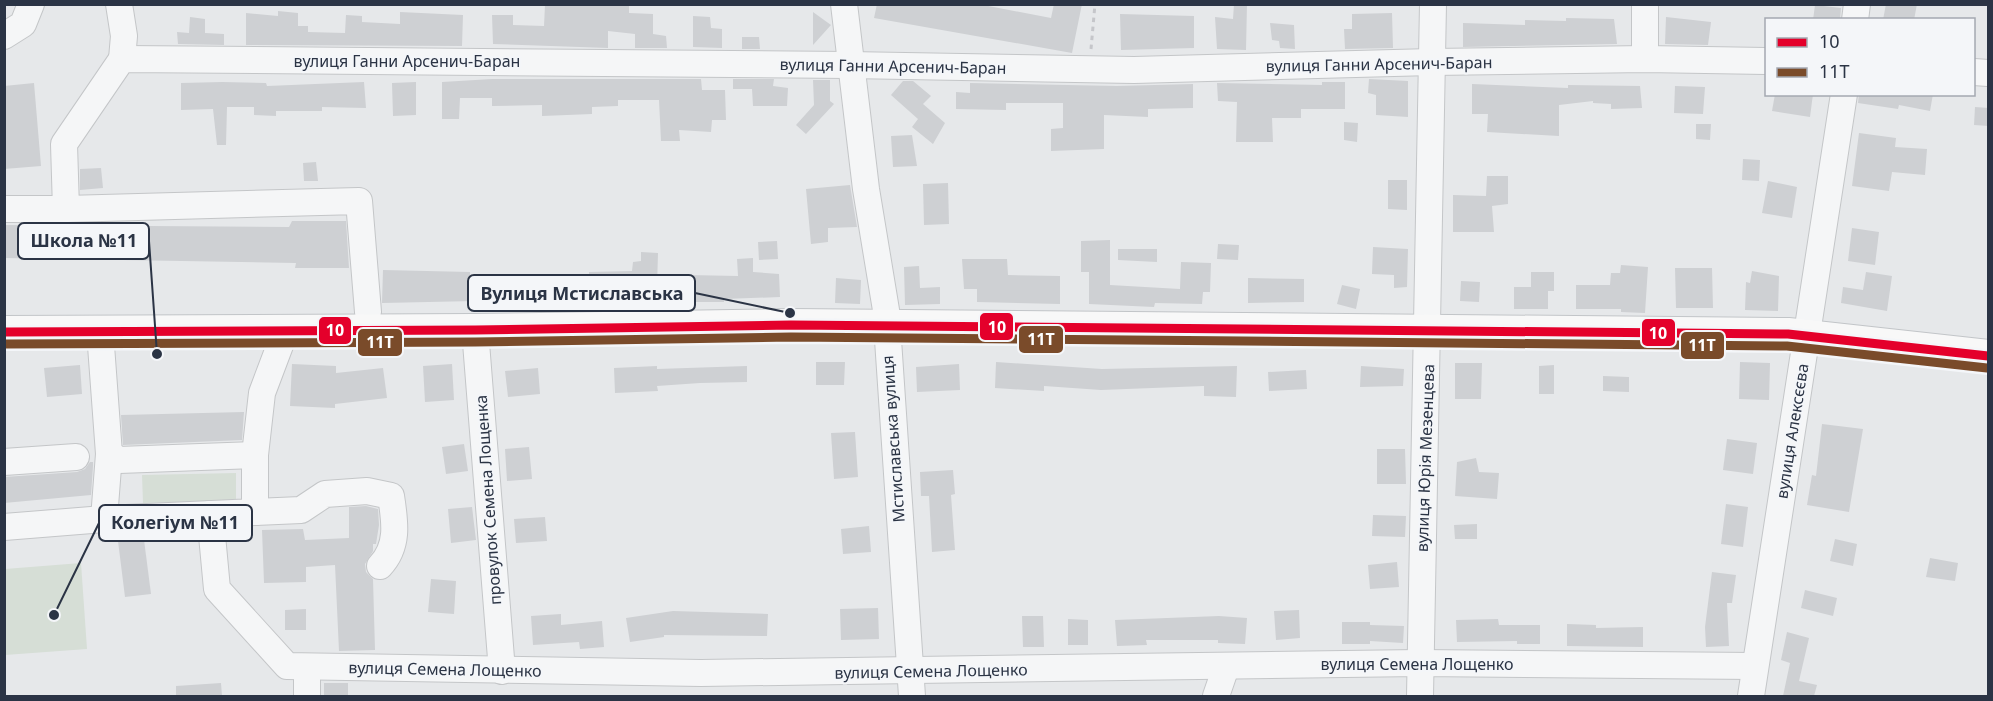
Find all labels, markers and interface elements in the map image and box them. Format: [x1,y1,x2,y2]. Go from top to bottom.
legend [1765,18,1975,96]
text: 10 [1819,29,1840,53]
street label: вулиця Ганни Арсенич-Баран [294,50,520,72]
street label: вулиця Ганни Арсенич-Баран [1265,51,1493,77]
street label: вулиця Ганни Арсенич-Баран [779,53,1007,79]
text: 11Т [1819,59,1850,83]
callout: Школа №11 [18,223,149,259]
text: Школа №11 [31,228,137,252]
callout: Вулиця Мстиславська [468,275,695,311]
text: Вулиця Мстиславська [480,281,684,305]
line badge: 10 [979,312,1014,341]
line badge: 10 [318,316,352,345]
text: 10 [988,316,1006,338]
line badge: 10 [1641,318,1676,347]
text: 10 [326,319,344,341]
text: 10 [1649,322,1667,344]
line badge: 11Т [1018,325,1064,354]
line badge: 11Т [357,328,403,357]
text: 11Т [1027,328,1055,350]
text: 11Т [366,331,394,353]
line badge: 11Т [1680,331,1725,360]
text: 11Т [1688,334,1716,356]
street label: Мстиславська вулиця [876,355,910,523]
street label: вулиця Алексєєва [1770,362,1814,500]
street label: вулиця Юрія Мезенцева [1411,364,1439,552]
street label: провулок Семена Лощенка [470,394,506,606]
callout: Колегіум №11 [99,505,252,541]
text: Колегіум №11 [111,510,239,534]
street label: вулиця Семена Лощенко [1320,653,1514,675]
street label: вулиця Семена Лощенко [348,656,542,682]
street label: вулиця Семена Лощенко [834,658,1028,684]

